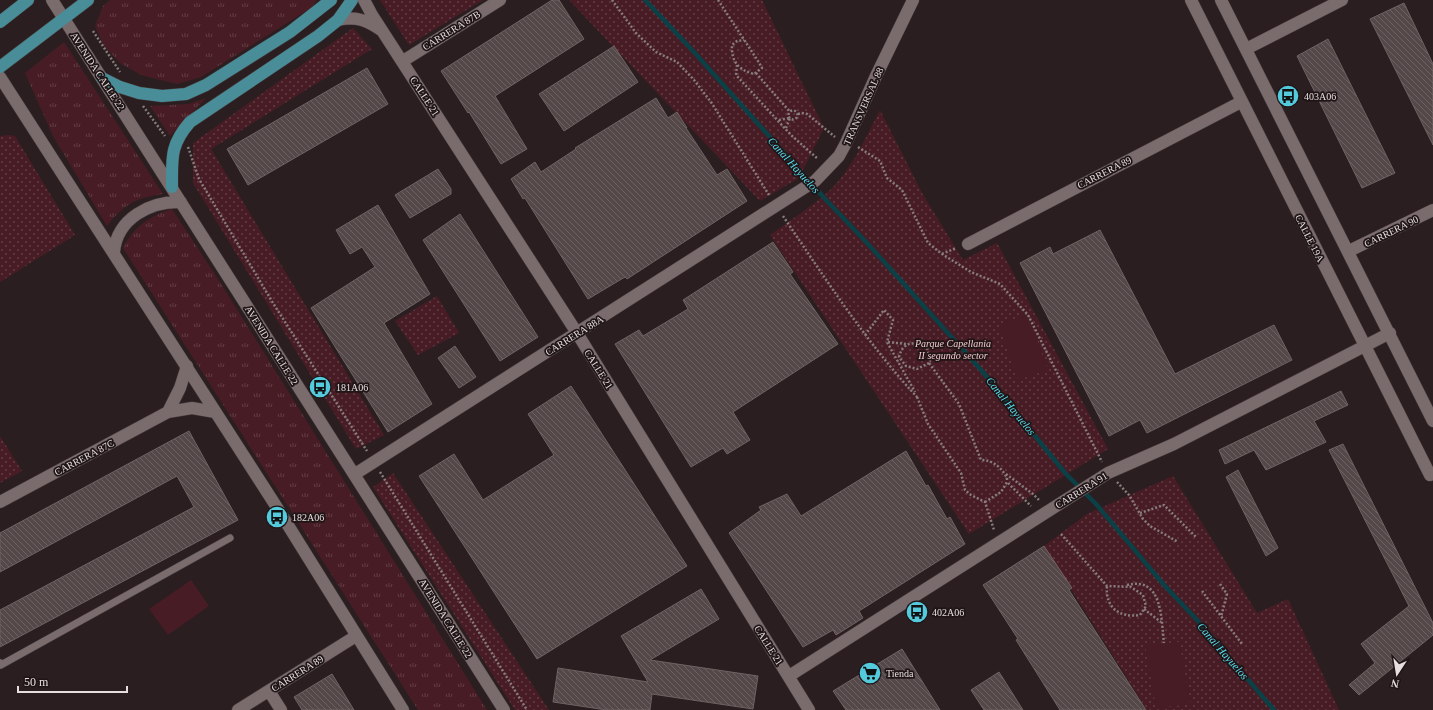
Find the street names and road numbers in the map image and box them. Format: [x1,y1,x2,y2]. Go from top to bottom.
street label: CARRERA 87B [420,8,482,53]
street label: AVENIDA CALLE 22 [68,30,127,112]
street label: TRANSVERSAL 88 [841,66,886,147]
street label: CALLE 21 [408,75,441,118]
street label: CARRERA 89 [1075,154,1133,191]
street label: CALLE 19A [1293,213,1327,265]
street label: CARRERA 90 [1362,214,1420,249]
street label: AVENIDA CALLE 22 [243,304,300,387]
street label: CARRERA 88A [543,313,606,358]
street label: CALLE 21 [582,347,615,391]
street label: CARRERA 87C [53,437,116,478]
street label: CARRERA 91 [1053,470,1109,511]
street label: AVENIDA CALLE 22 [417,577,474,660]
street label: CALLE 21 [752,623,785,667]
street label: CARRERA 89 [269,653,325,694]

